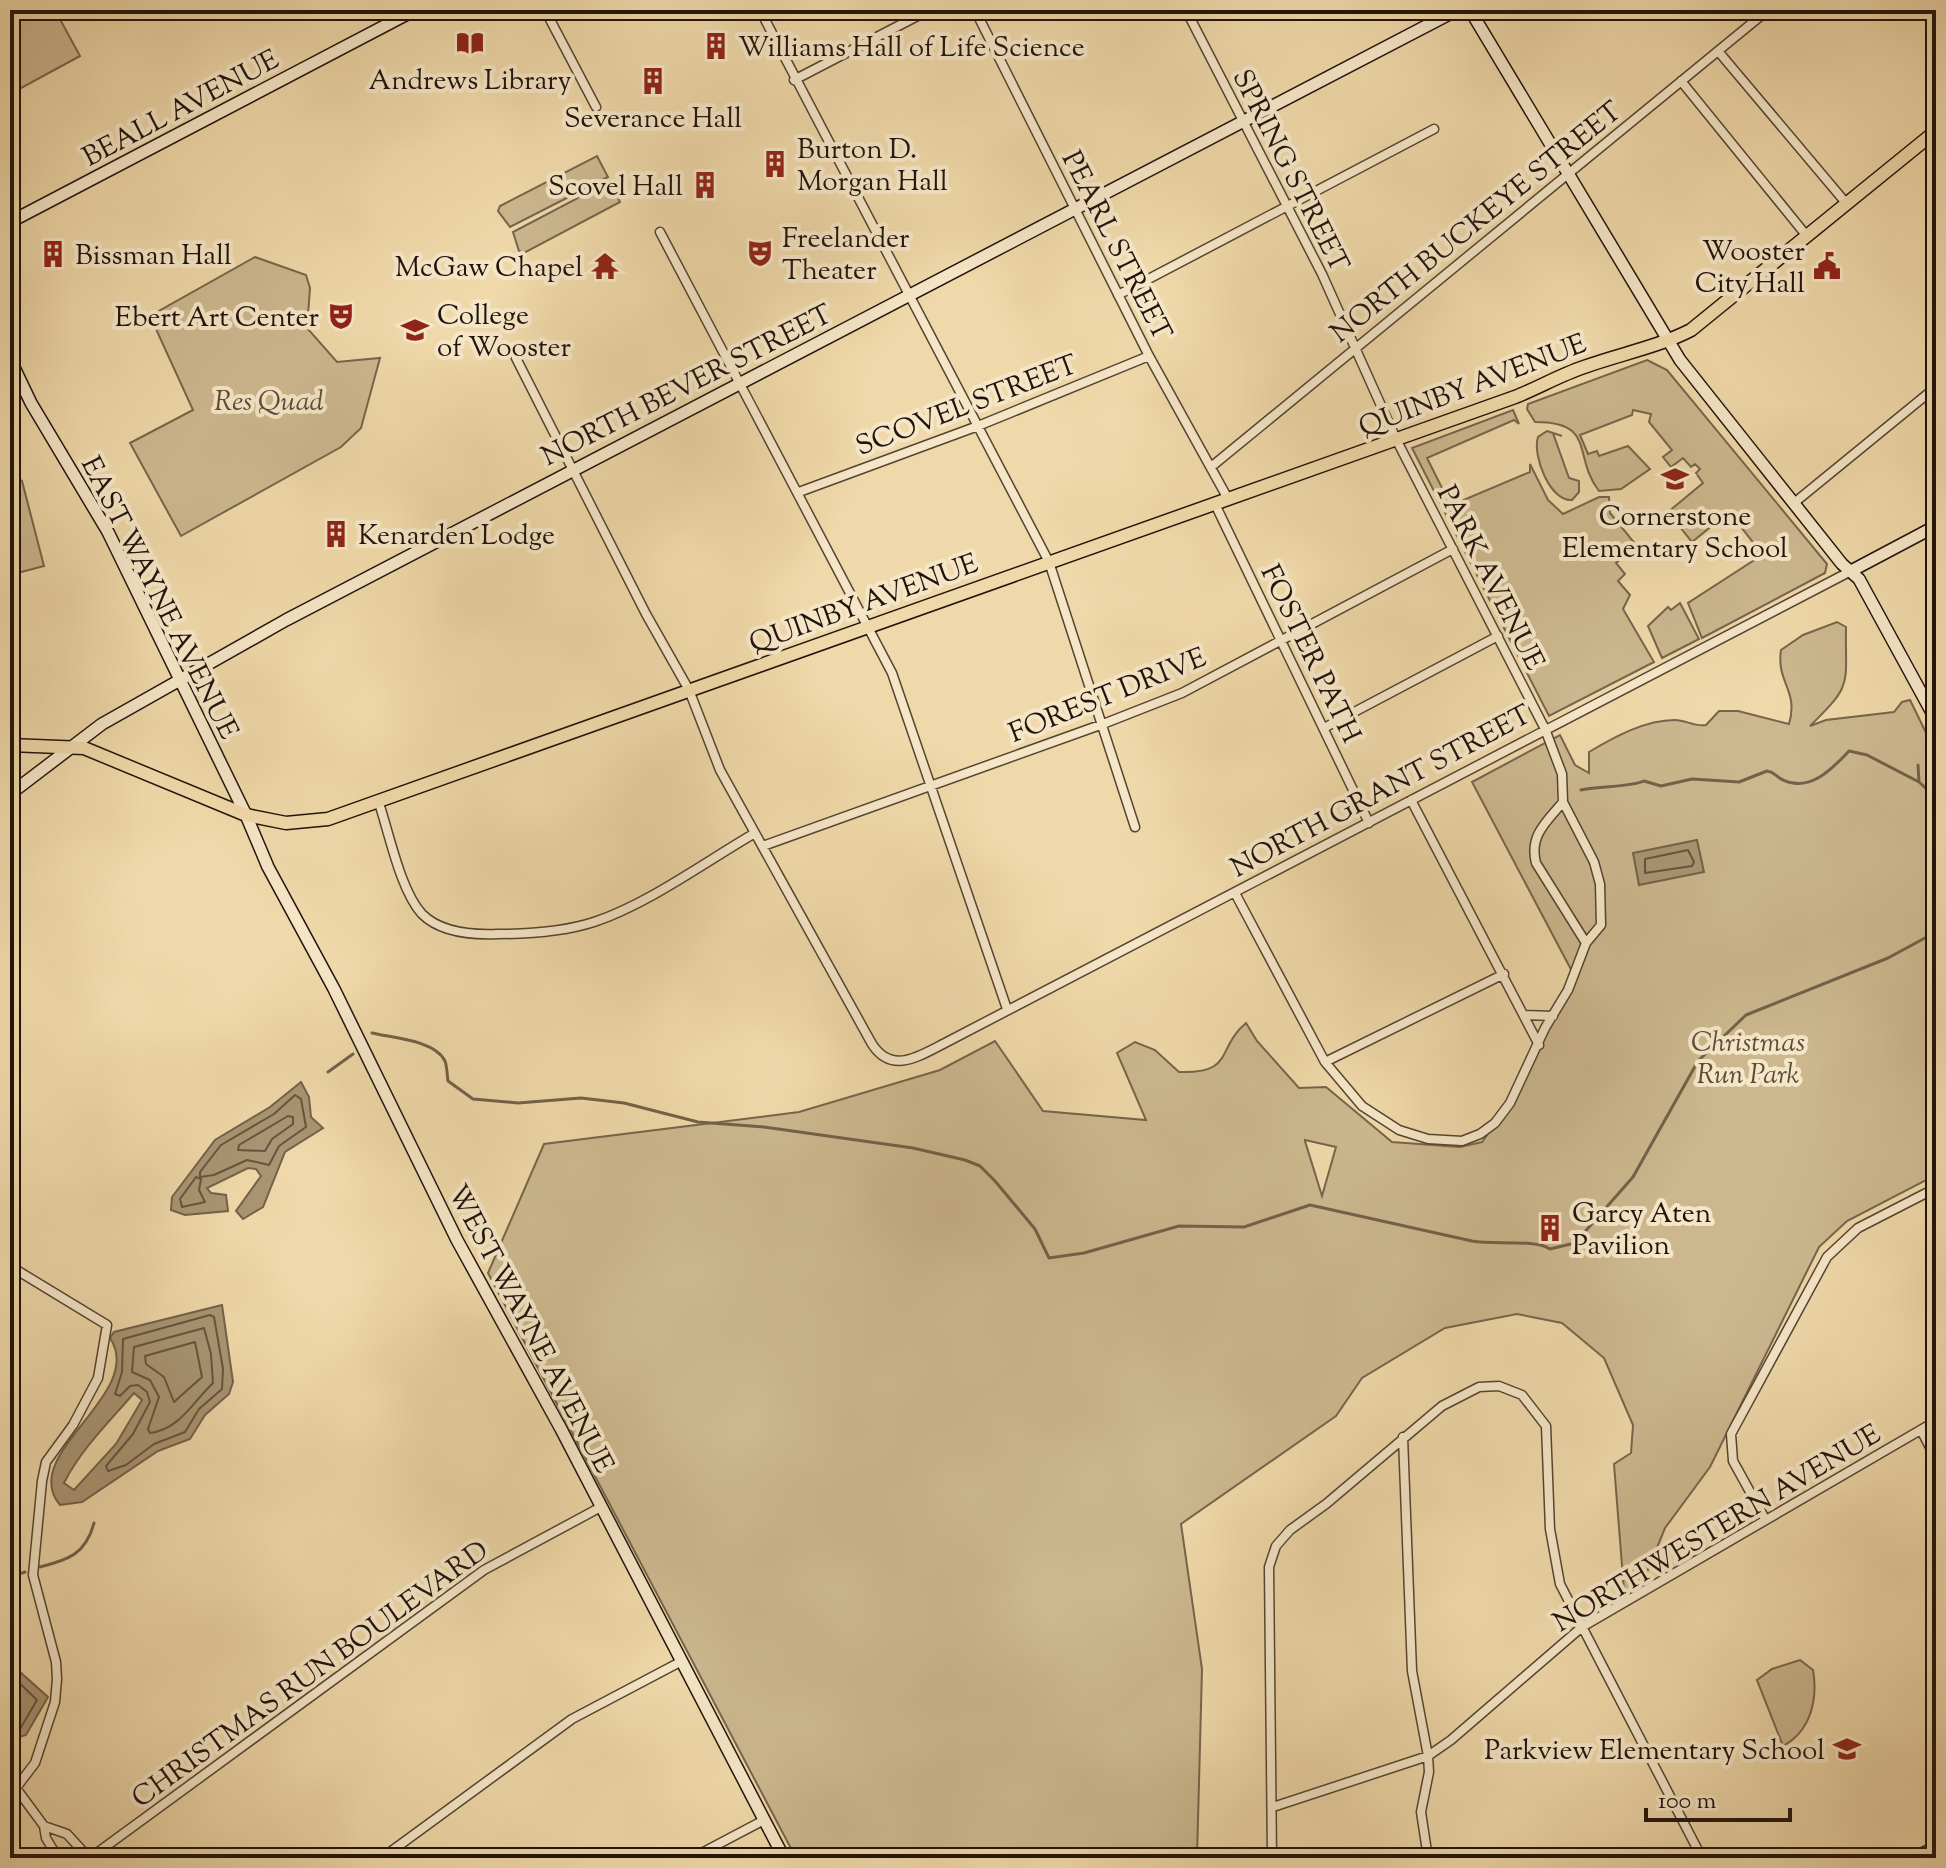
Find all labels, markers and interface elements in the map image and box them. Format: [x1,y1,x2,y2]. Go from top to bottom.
library icon: Andrews Library [455,28,485,58]
place label: Williams Hall of Life Science [738,29,1085,69]
building icon: Williams Hall of Life Science [701,31,731,61]
street label: BEALL AVENUE [76,41,287,178]
place label: Andrews Library [369,62,572,102]
street label: SPRING STREET [1221,63,1358,280]
building icon: Severance Hall [638,66,668,96]
street label: NORTH BUCKEYE STREET [1323,93,1631,354]
place label: Severance Hall [564,100,742,140]
place label: Burton D. Morgan Hall [797,131,948,203]
street label: PEARL STREET [1050,144,1181,349]
building icon: Burton D. Morgan Hall [760,149,790,179]
place label: Scovel Hall [548,168,683,208]
building icon: Scovel Hall [690,170,720,200]
place label: Freelander Theater [782,220,910,292]
place label: Wooster City Hall [1695,233,1805,305]
place label: Bissman Hall [75,237,232,277]
theatre icon: Freelander Theater [745,238,775,268]
building icon: Bissman Hall [38,239,68,269]
place label: McGaw Chapel [395,249,583,289]
temple icon: McGaw Chapel [590,251,620,281]
public building icon: Wooster City Hall [1812,251,1842,281]
street label: NORTH BEVER STREET [535,296,840,478]
place label: College of Wooster [437,297,572,369]
place label: Ebert Art Center [115,299,319,339]
theatre icon: Ebert Art Center [326,301,356,331]
school or university icon: College of Wooster [400,315,430,345]
street label: QUINBY AVENUE [1353,325,1593,449]
street label: SCOVEL STREET [850,346,1084,468]
park label: Res Quad [214,383,324,423]
street label: EAST WAYNE AVENUE [69,450,247,747]
school or university icon: Cornerstone Elementary School [1660,464,1690,494]
street label: PARK AVENUE [1426,479,1553,678]
place label: Cornerstone Elementary School [1562,498,1788,570]
place label: Kenarden Lodge [358,517,555,557]
building icon: Kenarden Lodge [321,519,351,549]
street label: QUINBY AVENUE [744,545,984,665]
street label: FOSTER PATH [1249,558,1370,750]
street label: FOREST DRIVE [1003,639,1213,755]
street label: NORTH GRANT STREET [1224,696,1539,889]
park label: Christmas Run Park [1691,1024,1805,1096]
street label: WEST WAYNE AVENUE [436,1178,623,1481]
place label: Garcy Aten Pavilion [1572,1195,1711,1267]
building icon: Garcy Aten Pavilion [1535,1213,1565,1243]
street label: NORTHWESTERN AVENUE [1546,1416,1889,1643]
street label: CHRISTMAS RUN BOULEVARD [124,1532,497,1819]
place label: Parkview Elementary School [1484,1732,1825,1772]
school or university icon: Parkview Elementary School [1832,1734,1862,1764]
scale bar [1646,1772,1790,1822]
text: 100 m [1658,1785,1716,1819]

